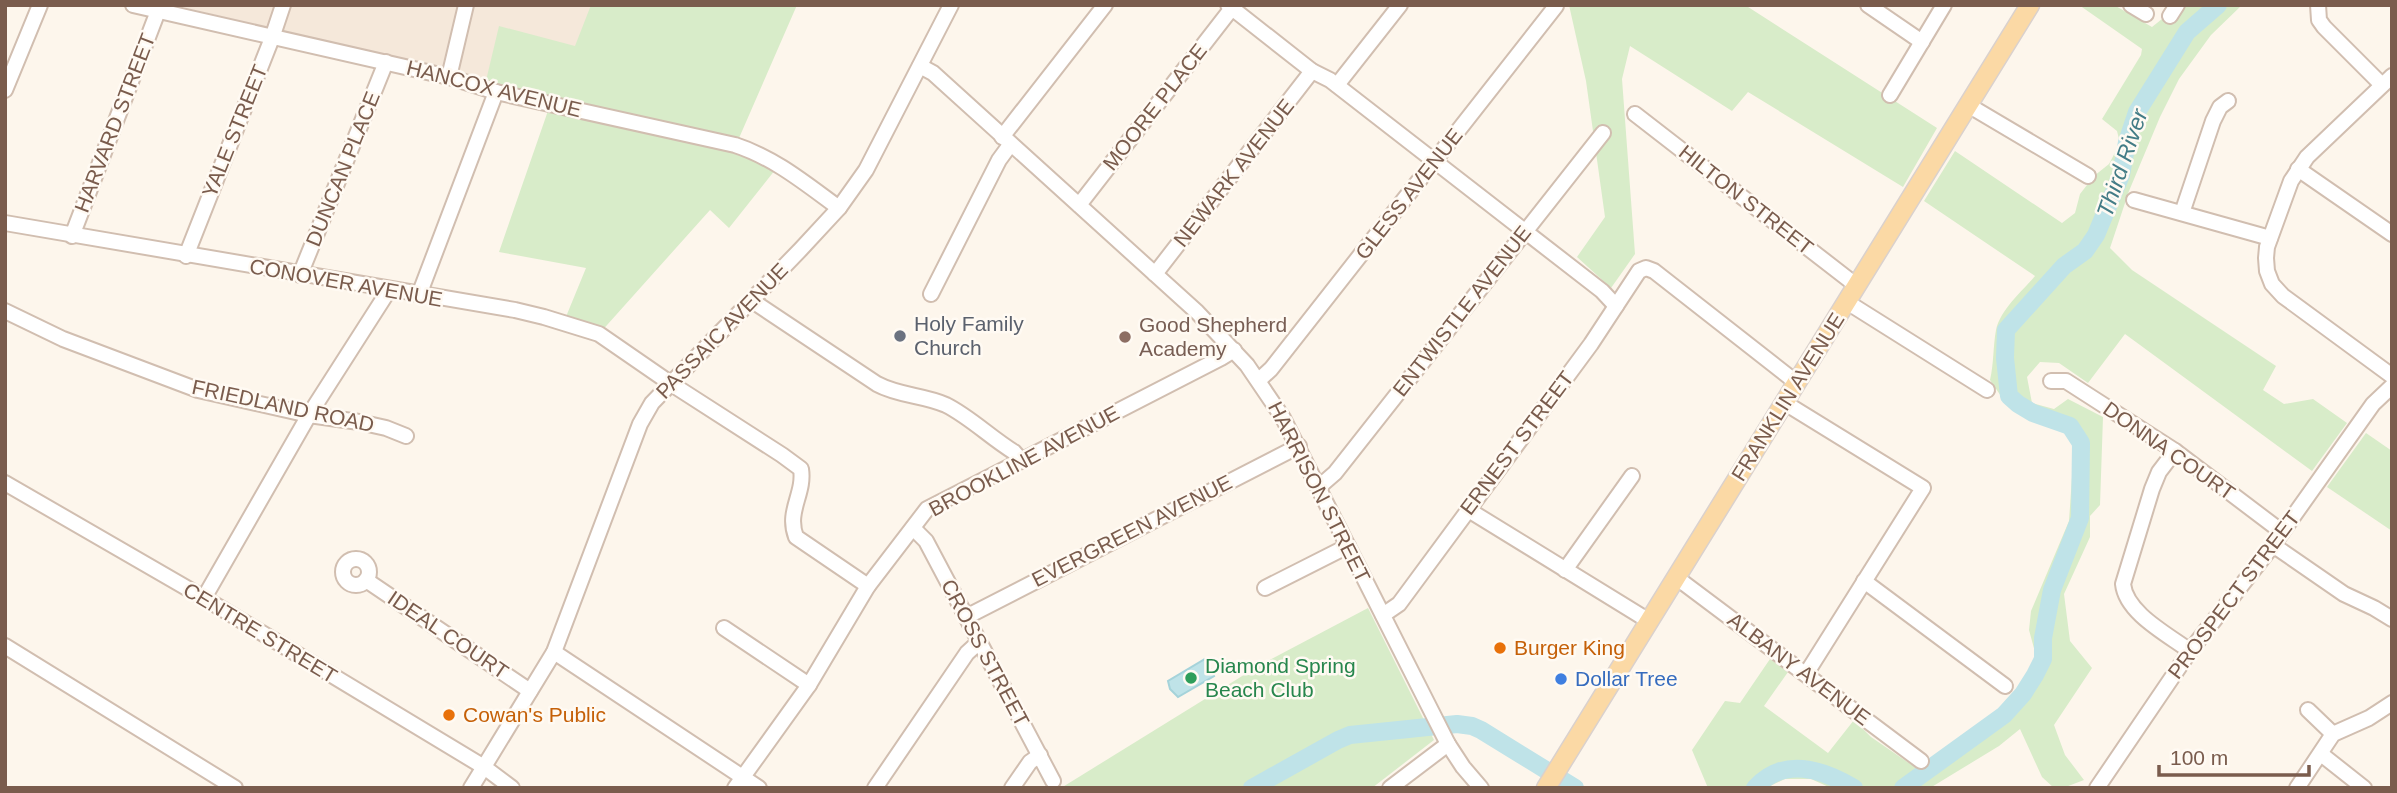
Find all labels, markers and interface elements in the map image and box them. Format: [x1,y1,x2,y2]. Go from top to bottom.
street label: HARVARD STREET [70,30,159,215]
street label: MOORE PLACE [1098,39,1211,174]
street label: HANCOX AVENUE [404,56,584,121]
street label: YALE STREET [197,61,272,200]
street label: DUNCAN PLACE [301,88,384,249]
street label: NEWARK AVENUE [1169,94,1298,251]
water label: Third River [2091,104,2153,220]
street label: GLESS AVENUE [1350,124,1467,264]
street label: HILTON STREET [1675,140,1818,259]
street label: ENTWISTLE AVENUE [1388,221,1535,400]
street label: CONOVER AVENUE [248,254,444,311]
street label: PASSAIC AVENUE [651,258,792,403]
street label: FRANKLIN AVENUE [1727,309,1849,485]
place label: Holy Family Church [914,312,1024,359]
place label: Good Shepherd Academy [1139,313,1287,360]
marker: Holy Family Church [892,328,908,344]
marker: Good Shepherd Academy [1117,329,1133,345]
street label: ERNEST STREET [1455,366,1578,519]
street label: FRIEDLAND ROAD [190,375,376,436]
street label: DONNA COURT [2099,397,2239,505]
street label: HARRISON STREET [1264,398,1375,586]
street label: BROOKLINE AVENUE [925,401,1123,520]
street label: EVERGREEN AVENUE [1028,470,1236,591]
street label: PROSPECT STREET [2163,506,2304,683]
street label: CROSS STREET [937,575,1034,730]
street label: CENTRE STREET [179,578,341,688]
street label: IDEAL COURT [384,586,513,683]
street label: ALBANY AVENUE [1724,608,1875,730]
place label: Burger King [1514,636,1625,659]
marker: Burger King [1492,640,1508,656]
place label: Diamond Spring Beach Club [1205,654,1356,701]
place label: Dollar Tree [1575,667,1678,690]
marker: Diamond Spring Beach Club [1183,670,1199,686]
marker: Dollar Tree [1553,671,1569,687]
place label: Cowan's Public [463,703,606,726]
marker: Cowan's Public [441,707,457,723]
scale bar [2159,734,2310,778]
text: 100 m [2170,746,2228,769]

